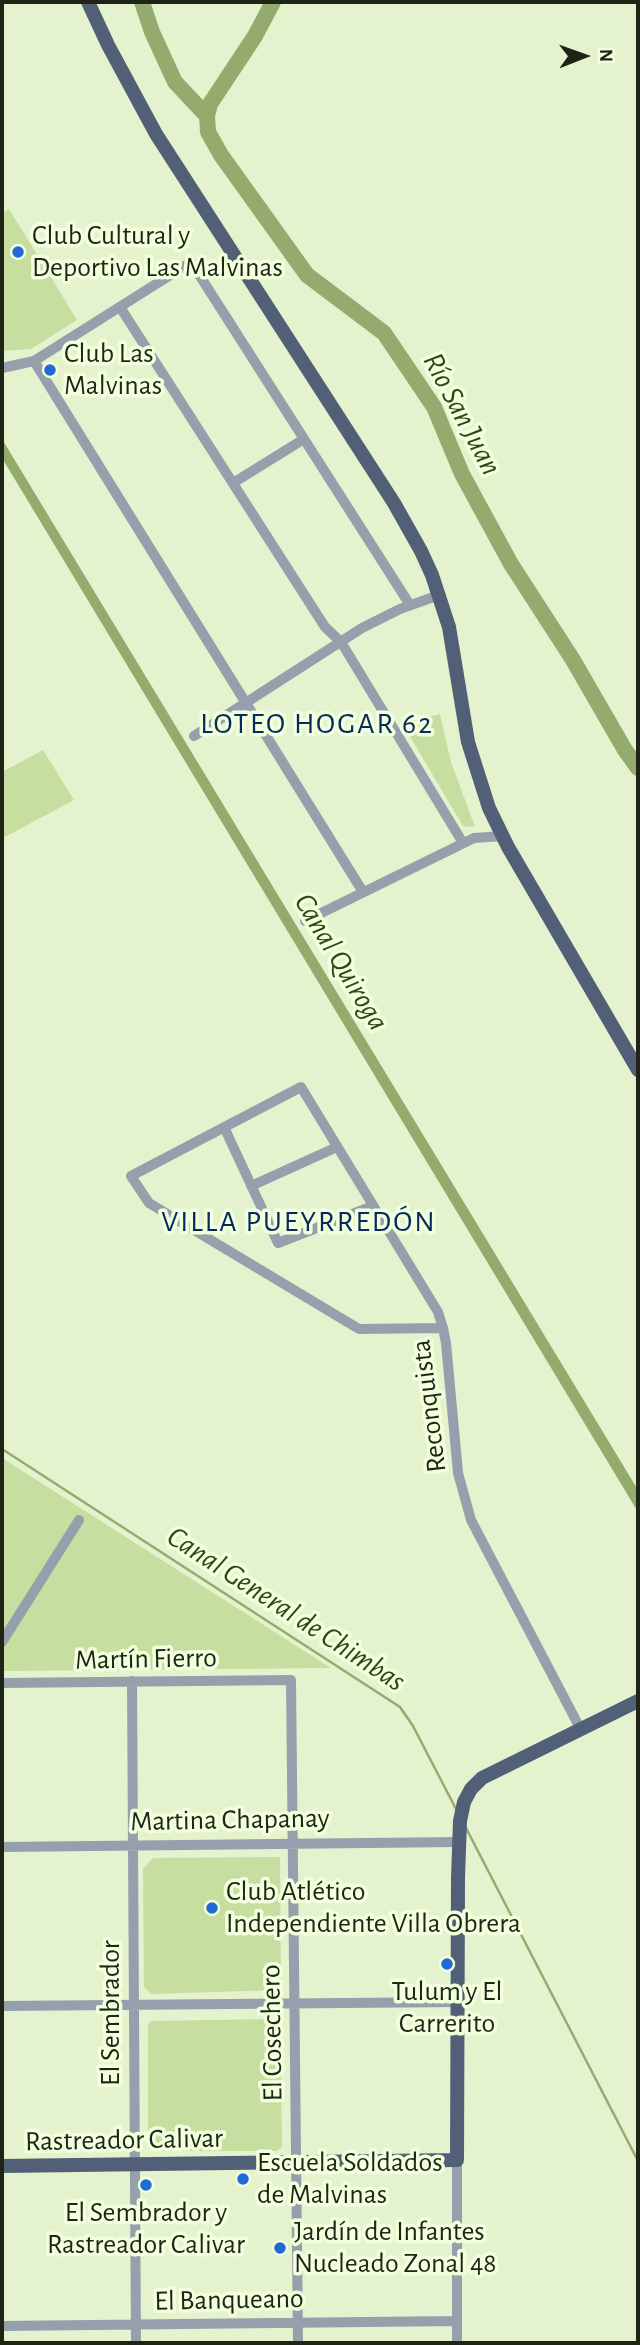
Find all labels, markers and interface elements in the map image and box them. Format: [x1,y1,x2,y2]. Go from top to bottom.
north arrow [549,21,619,91]
text: N [596,49,615,62]
place label: Club Cultural y Deportivo Las Malvinas [32,219,283,285]
marker: Club Cultural y Deportivo Las Malvinas [10,244,26,260]
place label: Club Las Malvinas [64,337,162,403]
water label: Río San Juan [415,347,509,481]
marker: Club Las Malvinas [42,362,58,378]
district label: LOTEO HOGAR 62 [202,706,432,742]
water label: Canal Quiroga [286,887,396,1037]
district label: VILLA PUEYRREDÓN [163,1204,435,1240]
street label: Reconquista [404,1338,454,1474]
water label: Canal General de Chimbas [160,1519,412,1699]
street label: Martín Fierro [75,1641,217,1677]
street label: Martina Chapanay [130,1801,330,1839]
place label: Club Atlético Independiente Villa Obrera [226,1875,521,1941]
marker: Club Atlético Independiente Villa Obrera [204,1900,220,1916]
street label: El Sembrador [94,1940,128,2086]
marker: Tulum y El Carrerito [439,1956,455,1972]
street label: El Cosechero [254,1964,290,2102]
place label: Tulum y El Carrerito [392,1975,502,2041]
street label: Rastreador Calivar [25,2121,223,2159]
place label: Escuela Soldados de Malvinas [257,2146,443,2212]
marker: Escuela Soldados de Malvinas [235,2171,251,2187]
marker: El Sembrador y Rastreador Calivar [138,2177,154,2193]
place label: El Sembrador y Rastreador Calivar [47,2196,245,2262]
place label: Jardín de Infantes Nucleado Zonal 48 [294,2215,497,2281]
marker: Jardín de Infantes Nucleado Zonal 48 [272,2240,288,2256]
street label: El Banqueano [154,2282,304,2318]

